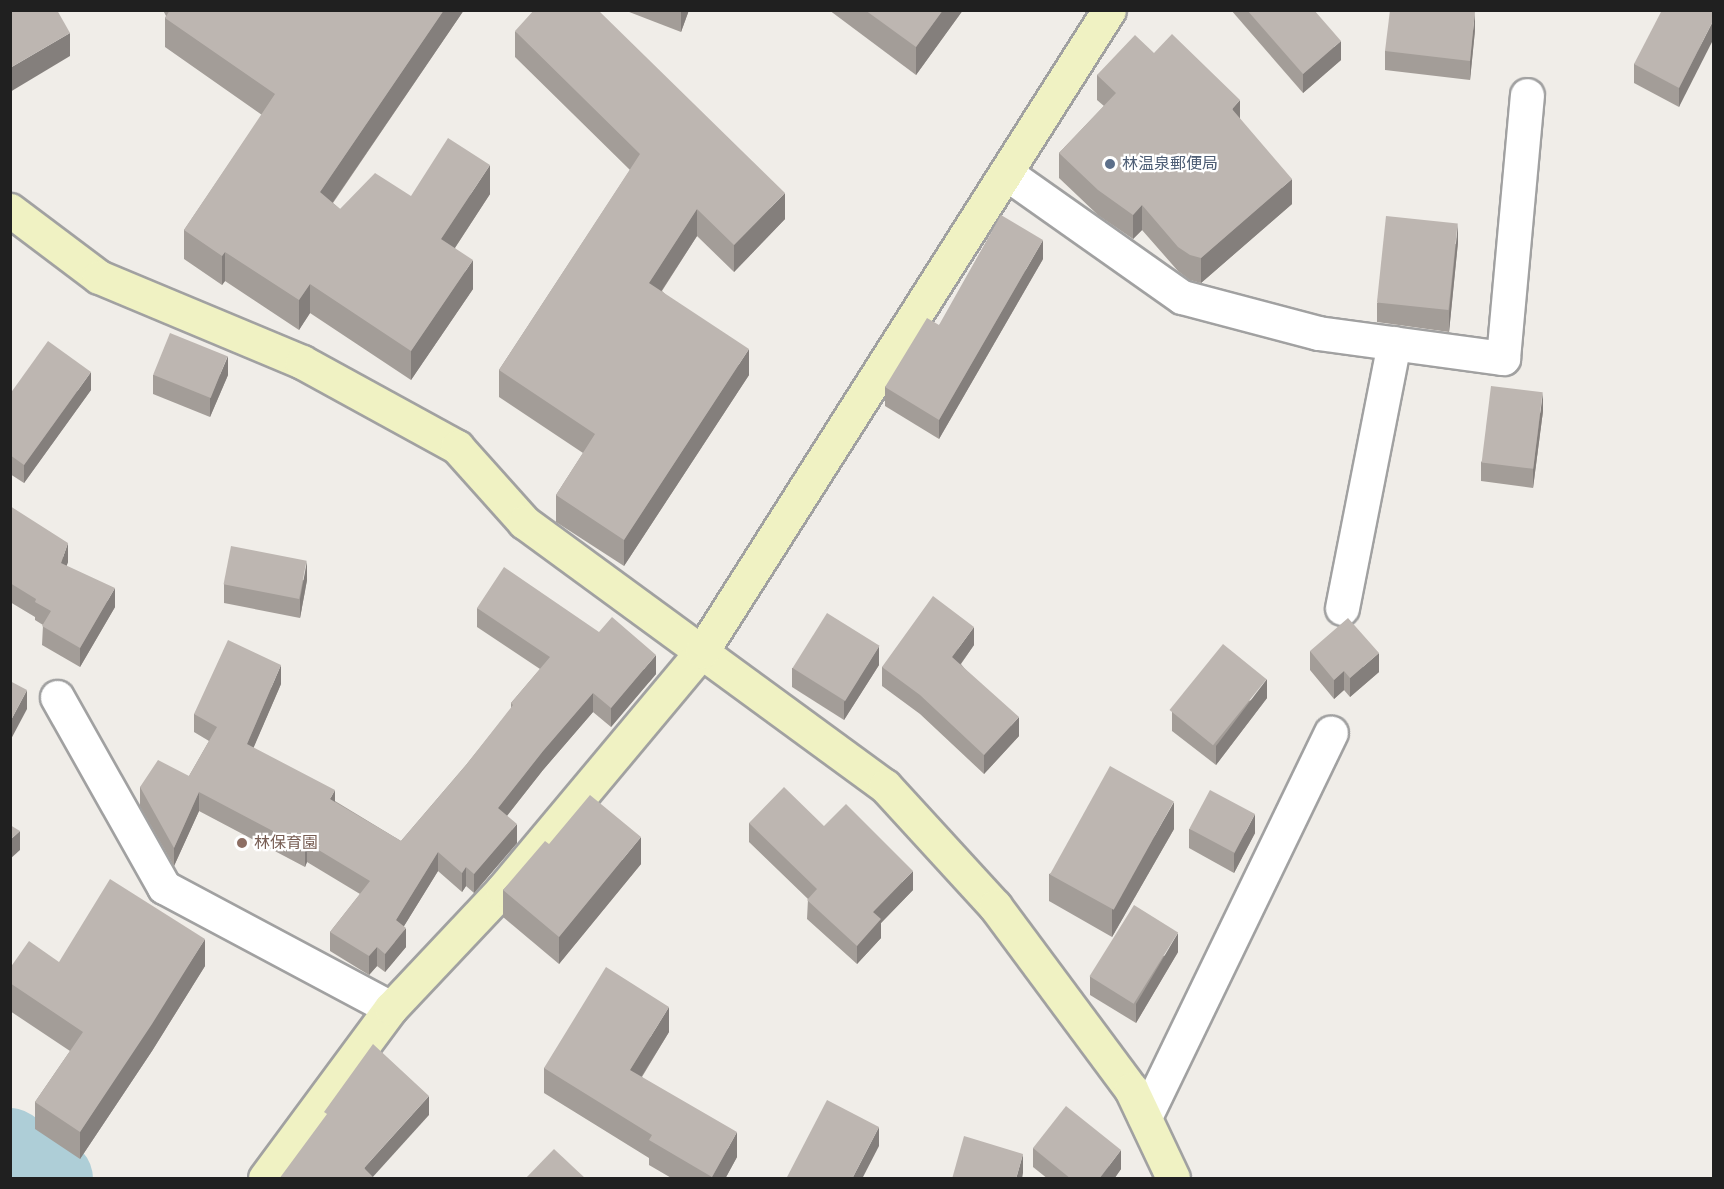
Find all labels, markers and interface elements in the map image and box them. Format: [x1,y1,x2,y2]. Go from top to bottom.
place label: 林温泉郵便局 [1122,154,1218,174]
marker: 林温泉郵便局 [1103,157,1117,171]
place label: 林保育園 [254,833,318,853]
marker: 林保育園 [235,836,249,850]

